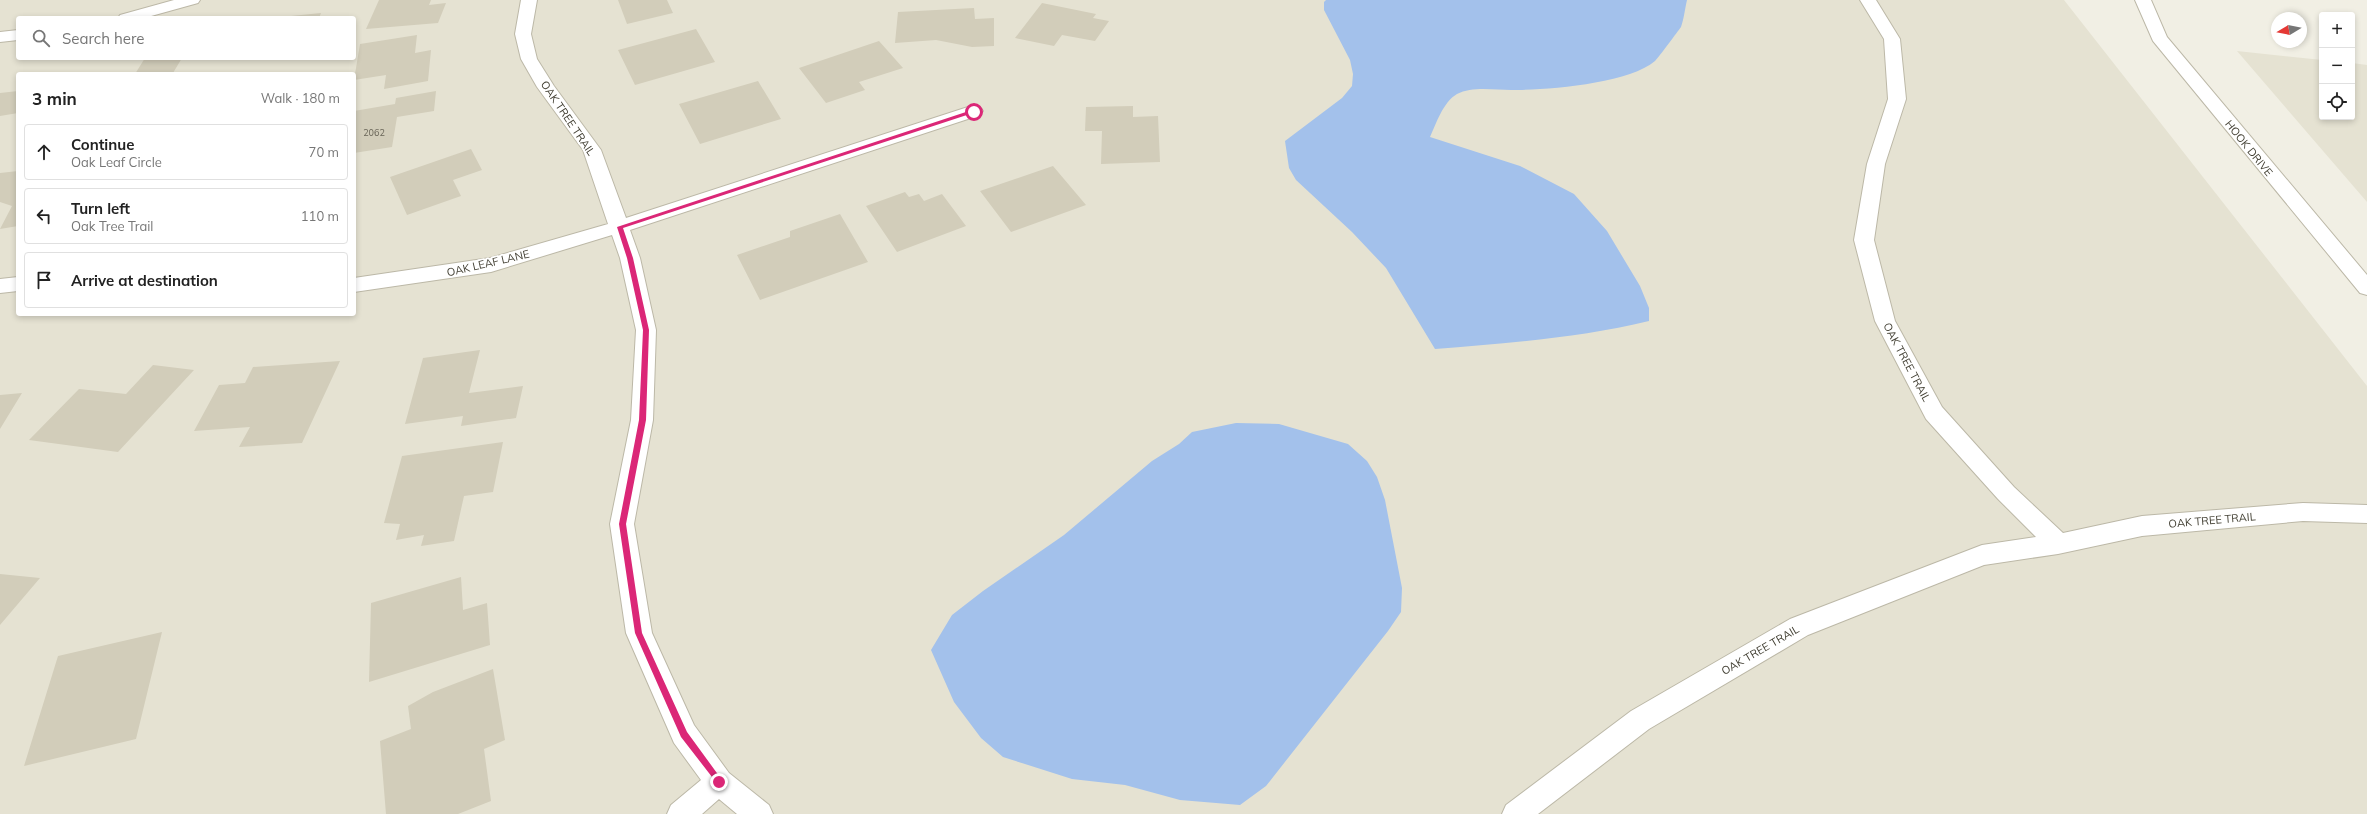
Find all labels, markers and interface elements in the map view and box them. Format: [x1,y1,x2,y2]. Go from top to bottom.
north arrow [2271,12,2307,48]
map controls [2319,12,2355,120]
button: + [2319,12,2355,48]
search box [16,16,356,60]
icon: search [30,27,52,49]
text: Search here [62,29,144,48]
button: − [2319,48,2355,84]
street label: OAK TREE TRAIL [538,78,598,158]
button: locate [2319,84,2355,120]
text: 3 min [32,88,77,109]
text: Walk · 180 m [261,90,340,106]
route start [965,103,983,121]
street label: HOOK DRIVE [2222,117,2276,179]
house number: 2062 [363,127,385,138]
text: Continue [71,135,134,154]
icon: ahead [33,141,55,163]
text: 70 m [309,144,339,160]
text: Oak Leaf Circle [71,154,162,170]
text: Turn left [71,199,130,218]
icon: left [33,205,55,227]
text: 110 m [301,208,339,224]
text: Oak Tree Trail [71,218,153,234]
street label: OAK LEAF LANE [445,247,531,279]
icon: arrive [33,269,55,291]
text: Arrive at destination [71,271,218,290]
street label: OAK TREE TRAIL [1880,320,1934,404]
street label: OAK TREE TRAIL [2168,509,2256,531]
street label: OAK TREE TRAIL [1719,622,1801,678]
route end [710,773,728,791]

